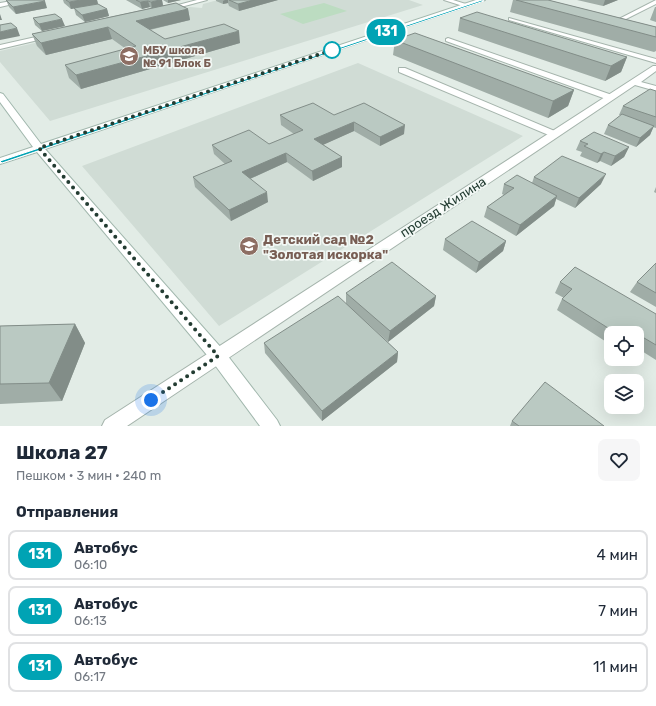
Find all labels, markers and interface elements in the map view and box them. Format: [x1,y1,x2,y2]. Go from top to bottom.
line badge: 131 [363,19,409,45]
text: 131 [375,23,397,40]
unlabelled marker [323,41,341,59]
place label: МБУ школа № 91 Блок Б [143,44,211,70]
school or university icon: МБУ школа № 91 Блок Б [118,45,140,67]
street label: проезд Жилина [397,174,489,240]
place label: Детский сад №2 "Золотая искорка" [263,232,388,262]
school or university icon: Детский сад №2 "Золотая искорка" [238,235,260,257]
map controls [604,326,644,414]
button: locate [604,326,644,366]
button: layers [604,374,644,414]
your location [141,390,161,410]
button: heart [598,439,640,481]
text: Школа 27 [16,441,108,464]
text: Пешком · 3 мин · 240 m [16,468,161,483]
text: Отправления [16,503,118,521]
text: Автобус [74,539,138,557]
text: 131 [29,546,51,563]
text: 4 мин [597,546,638,564]
text: 06:10 [74,557,107,572]
text: Автобус [74,595,138,613]
text: 131 [29,602,51,619]
text: 7 мин [598,602,638,620]
text: 06:13 [74,613,107,628]
text: Автобус [74,651,138,669]
text: 131 [29,658,51,675]
text: 11 мин [593,658,638,676]
text: 06:17 [74,669,106,684]

